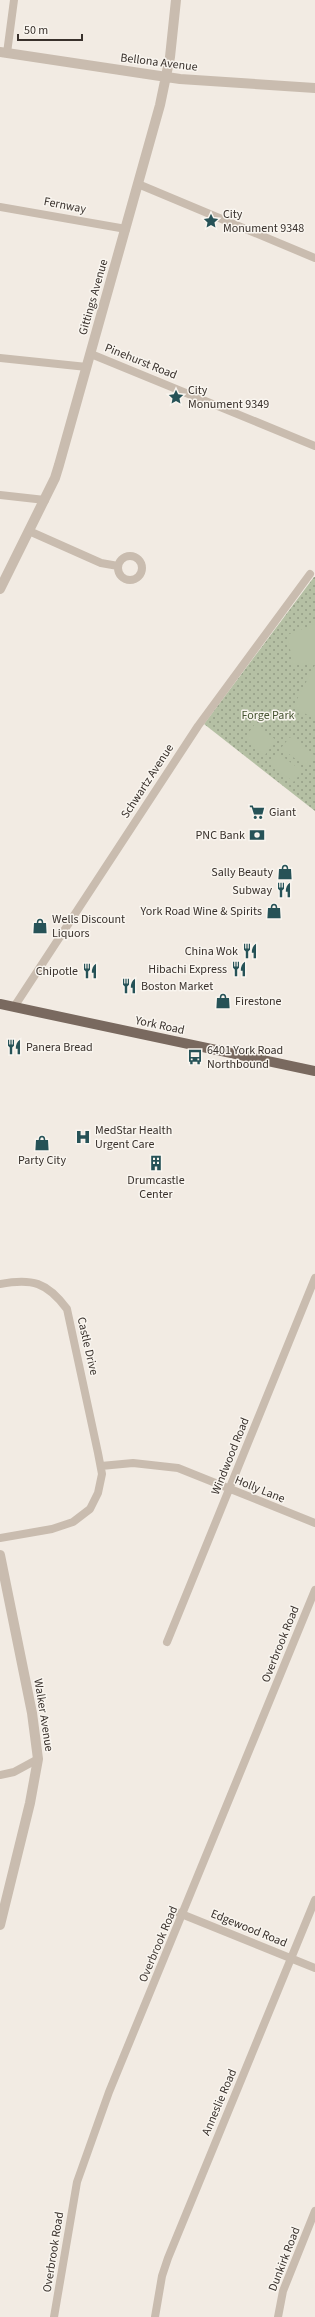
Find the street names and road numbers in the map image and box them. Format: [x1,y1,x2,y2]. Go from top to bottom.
street label: Bellona Avenue [119,49,199,76]
street label: Fernway [42,193,88,218]
street label: Gittings Avenue [75,257,112,337]
street label: Pinehurst Road [102,339,179,384]
street label: Schwartz Avenue [117,741,178,822]
street label: York Road [133,1012,186,1039]
street label: Castle Drive [73,1315,102,1377]
street label: Windwood Road [207,1415,254,1497]
street label: Holly Lane [232,1472,288,1507]
street label: Overbrook Road [257,1603,304,1685]
street label: Walker Avenue [29,1677,58,1753]
street label: Overbrook Road [135,1903,182,1985]
street label: Edgewood Road [208,1905,290,1952]
street label: Anneslie Road [198,2066,241,2138]
street label: Overbrook Road [39,2211,68,2294]
street label: Dunkirk Road [264,2225,305,2294]

